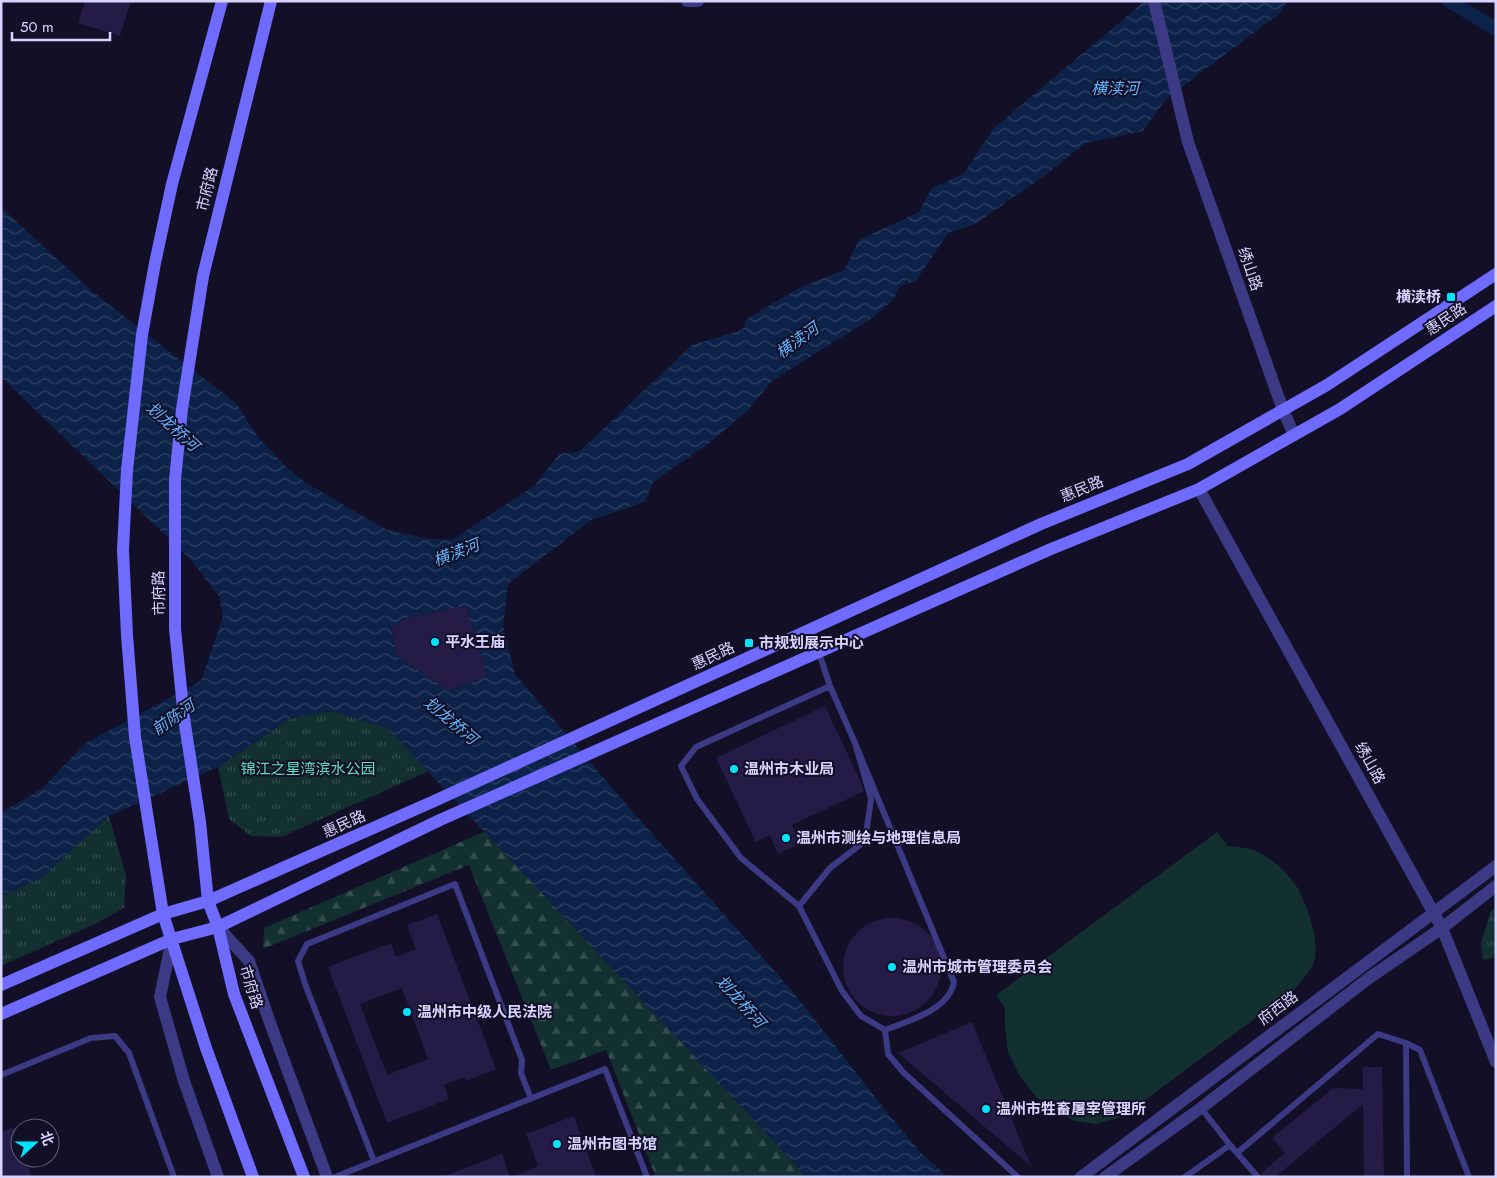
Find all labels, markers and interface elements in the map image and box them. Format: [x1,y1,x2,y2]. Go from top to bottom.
scale bar [12,10,110,42]
text: 50 m [20,16,54,38]
water label: 横渎河 [1091,77,1142,100]
street label: 市府路 [191,164,223,214]
street label: 绣山路 [1232,244,1268,294]
place label: 横渎桥 [1396,286,1441,308]
marker: 横渎桥 [1445,291,1457,303]
street label: 惠民路 [1421,298,1471,340]
water label: 横渎河 [771,315,826,364]
water label: 划龙桥河 [141,396,206,458]
street label: 惠民路 [1057,470,1107,508]
water label: 横渎河 [430,532,485,572]
street label: 市府路 [148,570,170,616]
place label: 平水王庙 [445,631,505,653]
place label: 市规划展示中心 [759,632,864,654]
marker: 平水王庙 [429,636,441,648]
street label: 惠民路 [688,637,738,675]
marker: 市规划展示中心 [743,637,755,649]
water label: 划龙桥河 [419,691,485,752]
water label: 前陈河 [147,693,202,741]
street label: 绣山路 [1349,738,1391,788]
park label: 锦江之星湾滨水公园 [240,758,376,780]
place label: 温州市木业局 [744,758,834,780]
marker: 温州市木业局 [728,763,740,775]
street label: 惠民路 [319,805,369,843]
place label: 温州市测绘与地理信息局 [796,827,961,849]
marker: 温州市测绘与地理信息局 [780,832,792,844]
place label: 温州市城市管理委员会 [902,956,1052,978]
marker: 温州市城市管理委员会 [886,961,898,973]
street label: 市府路 [234,962,268,1012]
water label: 划龙桥河 [711,970,773,1035]
street label: 府西路 [1253,986,1303,1030]
place label: 温州市中级人民法院 [417,1001,552,1023]
marker: 温州市中级人民法院 [401,1006,413,1018]
place label: 温州市牲畜屠宰管理所 [996,1098,1146,1120]
marker: 温州市牲畜屠宰管理所 [980,1103,992,1115]
north arrow [10,1118,60,1168]
text: 北 [35,1128,59,1148]
place label: 温州市图书馆 [567,1133,657,1155]
marker: 温州市图书馆 [551,1138,563,1150]

